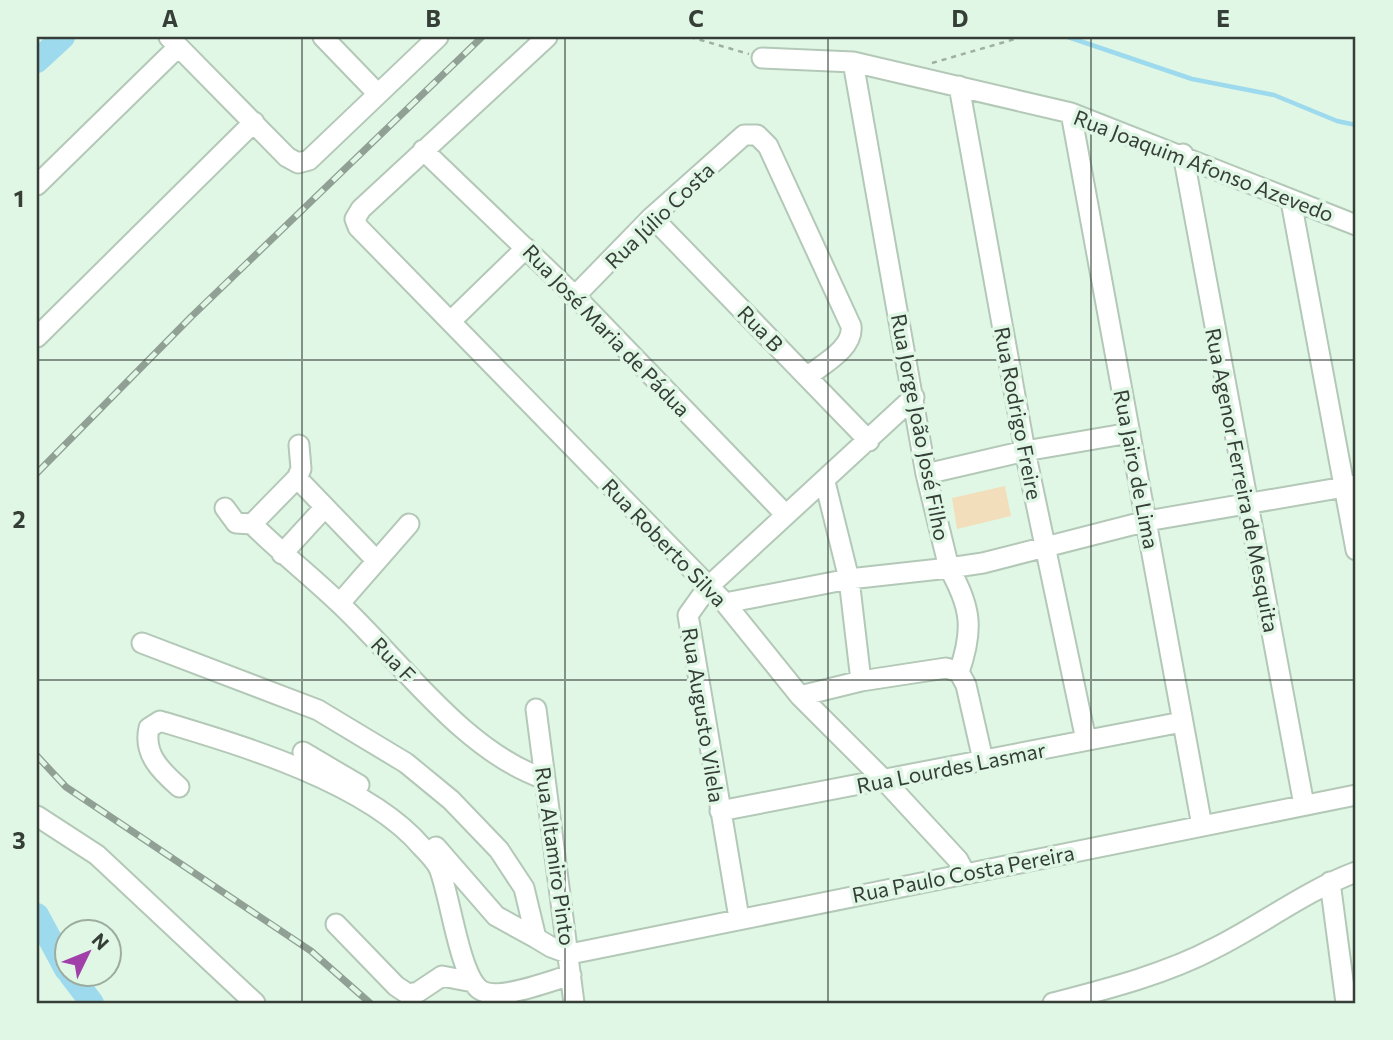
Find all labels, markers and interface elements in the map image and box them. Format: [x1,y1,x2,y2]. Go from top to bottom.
text: A [162,4,179,32]
text: B [425,4,441,32]
text: C [688,4,704,32]
text: D [952,4,969,32]
text: E [1216,4,1230,32]
street label: Rua Joaquim Afonso Azevedo [1070,104,1338,226]
street label: Rua Júlio Costa [599,157,719,273]
text: 1 [14,184,24,212]
street label: Rua José Maria de Pádua [518,239,696,421]
street label: Rua B [733,300,789,356]
street label: Rua Jorge João José Filho [887,311,955,543]
street label: Rua Rodrigo Freire [990,324,1048,502]
street label: Rua Agenor Ferreira de Mesquita [1201,326,1285,634]
street label: Rua Jairo de Lima [1109,387,1165,551]
street label: Rua Roberto Silva [598,473,732,611]
text: 2 [12,505,26,533]
street label: Rua Augusto Vilela [678,626,730,804]
street label: Rua F [367,631,421,687]
street label: Rua Lourdes Lasmar [854,736,1048,798]
street label: Rua Altamiro Pinto [531,765,581,947]
text: 3 [12,826,26,854]
street label: Rua Paulo Costa Pereira [850,839,1076,907]
north arrow [52,918,122,988]
text: N [88,928,114,954]

